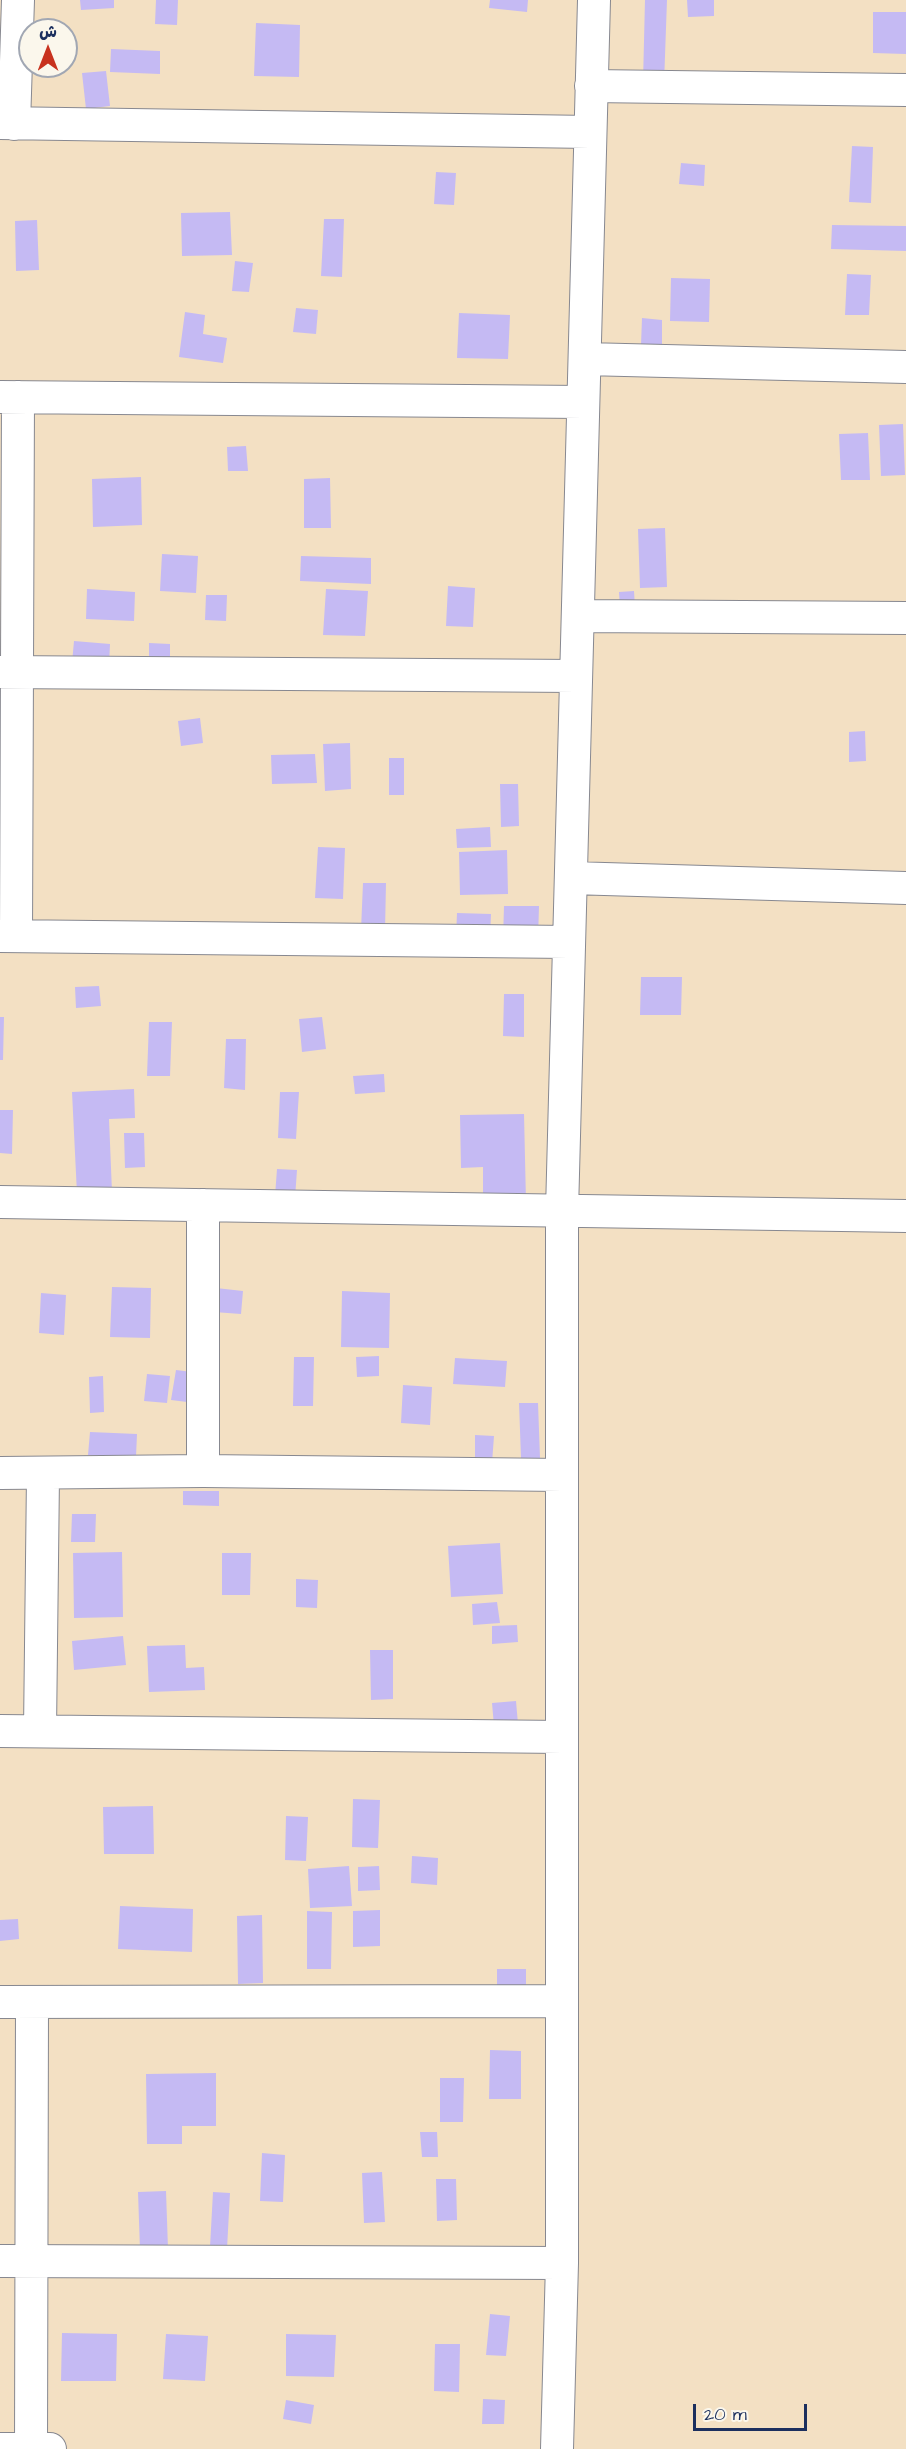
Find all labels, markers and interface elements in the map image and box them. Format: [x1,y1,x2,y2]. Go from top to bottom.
north arrow [18,18,78,78]
text: ش [39,21,57,43]
scale bar [696,2392,810,2430]
text: 20 m [704,2402,747,2427]

